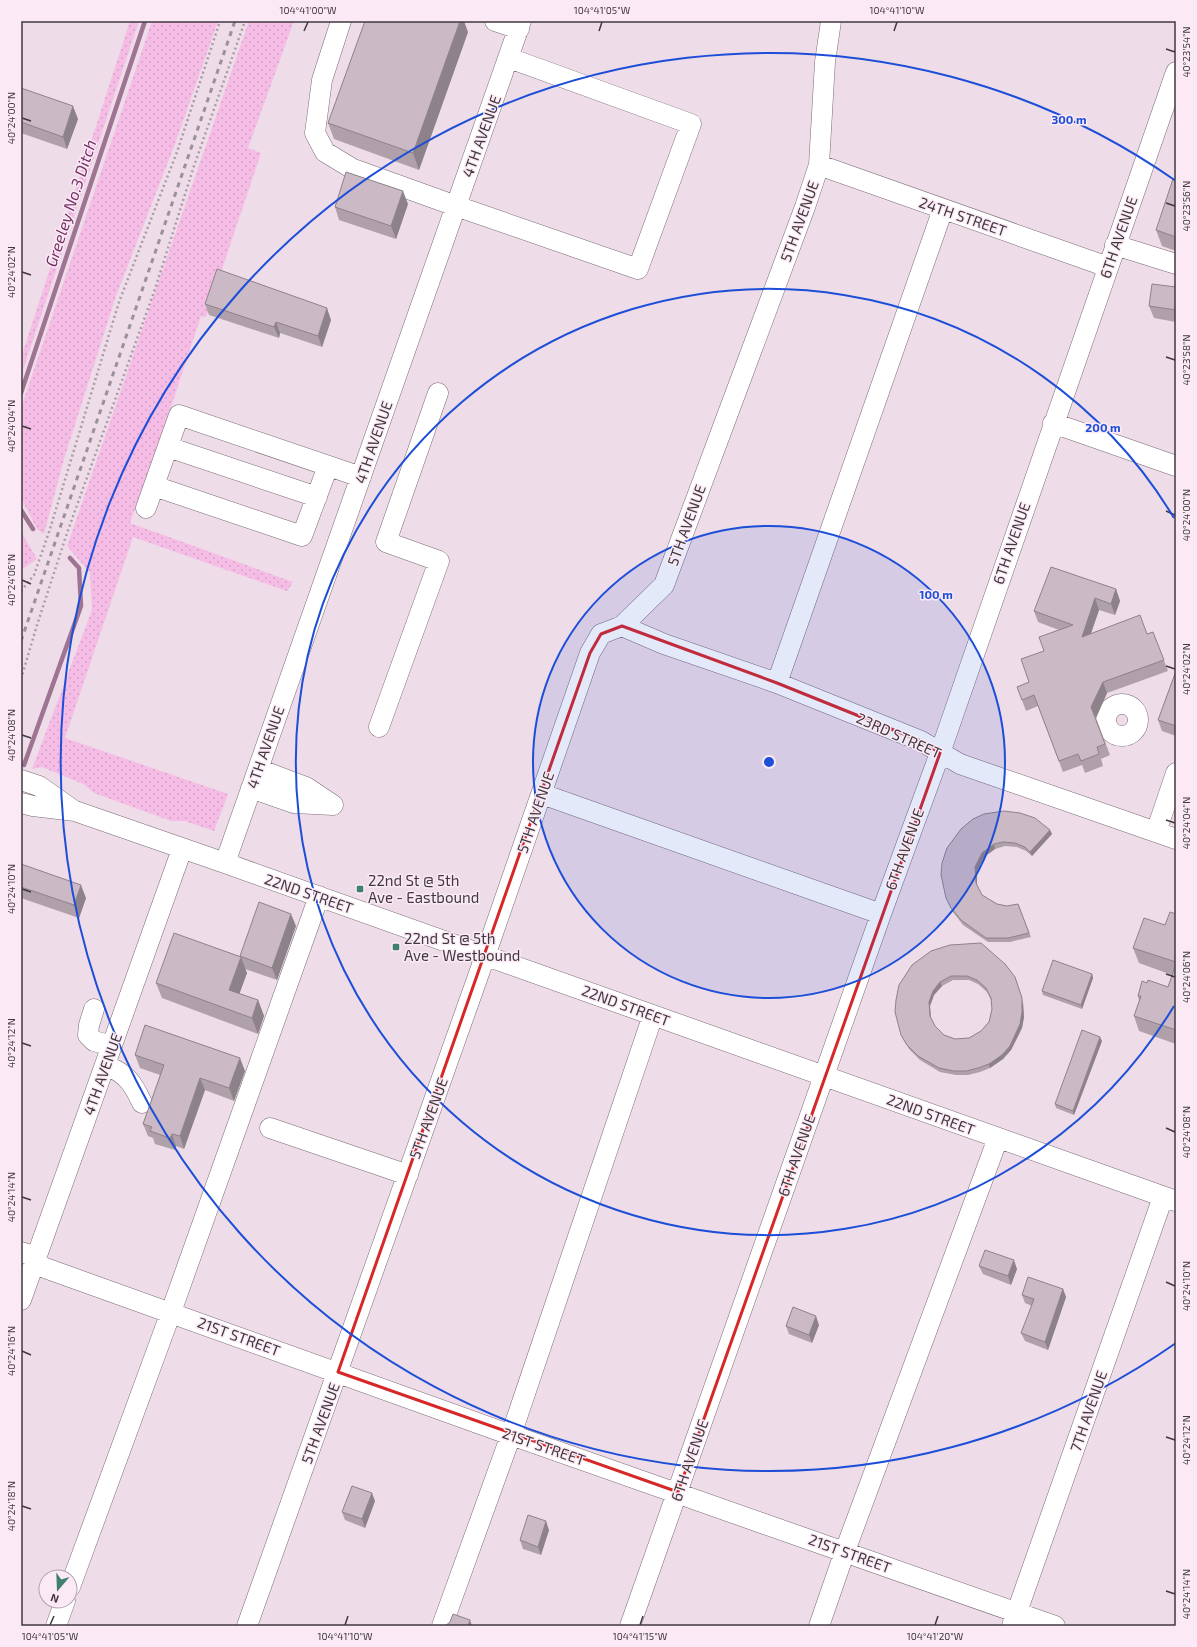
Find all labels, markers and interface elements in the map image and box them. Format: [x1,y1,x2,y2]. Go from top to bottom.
text: 104°41'00"W [279,4,337,16]
text: 104°41'05"W [574,4,631,16]
text: 104°41'10"W [869,4,925,16]
text: 40°23'54"N [1180,26,1192,78]
text: 40°24'00"N [5,92,17,144]
street label: 4TH AVENUE [458,92,504,180]
text: 300 m [1051,112,1087,126]
water label: Greeley No.3 Ditch [40,137,100,269]
street label: 5TH AVENUE [776,178,822,264]
text: 40°23'56"N [1180,181,1192,231]
street label: 24TH STREET [917,193,1009,239]
street label: 6TH AVENUE [1096,194,1140,280]
text: 40°24'02"N [5,246,17,298]
text: 40°23'58"N [1180,334,1192,386]
street label: 4TH AVENUE [350,398,396,486]
text: 40°24'04"N [5,400,17,452]
text: 200 m [1085,420,1121,434]
street label: 5TH AVENUE [663,482,709,568]
text: 40°24'00"N [1180,489,1192,541]
street label: 6TH AVENUE [989,500,1033,586]
text: 40°24'06"N [5,554,17,606]
text: 100 m [919,587,953,601]
text: 40°24'02"N [1180,643,1192,695]
street label: 4TH AVENUE [242,703,288,791]
street label: 23RD STREET [854,708,945,762]
text: 40°24'08"N [5,709,17,761]
centre of rings [762,755,776,769]
street label: 5TH AVENUE [513,769,557,855]
text: 40°24'04"N [1180,797,1192,849]
street label: 6TH AVENUE [881,806,927,892]
text: 40°24'10"N [5,864,17,914]
street label: 22ND STREET [262,869,356,917]
place label: 22nd St @ 5th Ave - Eastbound [368,871,479,906]
marker: 22nd St @ 5th Ave - Eastbound [355,884,365,894]
place label: 22nd St @ 5th Ave - Westbound [404,929,520,964]
marker: 22nd St @ 5th Ave - Westbound [391,942,401,952]
text: 40°24'06"N [1180,951,1192,1003]
street label: 22ND STREET [579,981,673,1029]
text: 40°24'12"N [5,1018,17,1068]
street label: 4TH AVENUE [79,1030,125,1118]
street label: 5TH AVENUE [405,1075,451,1161]
street label: 22ND STREET [884,1090,978,1138]
text: 40°24'08"N [1180,1106,1192,1158]
street label: 6TH AVENUE [774,1112,818,1198]
text: 40°24'14"N [5,1172,17,1222]
text: 40°24'10"N [1180,1261,1192,1311]
street label: 21ST STREET [195,1313,283,1359]
text: 40°24'16"N [5,1326,17,1376]
street label: 7TH AVENUE [1066,1368,1110,1454]
street label: 5TH AVENUE [297,1380,343,1466]
text: 40°24'12"N [1180,1415,1192,1465]
street label: 6TH AVENUE [667,1417,711,1503]
street label: 21ST STREET [500,1423,588,1469]
text: 40°24'18"N [5,1481,17,1531]
street label: 21ST STREET [806,1530,894,1576]
north arrow [38,1569,78,1609]
text: 40°24'14"N [1180,1569,1192,1619]
text: N [49,1591,60,1606]
text: 104°41'05"W [22,1630,79,1642]
text: 104°41'10"W [317,1630,373,1642]
text: 104°41'15"W [613,1630,668,1642]
text: 104°41'20"W [907,1630,964,1642]

